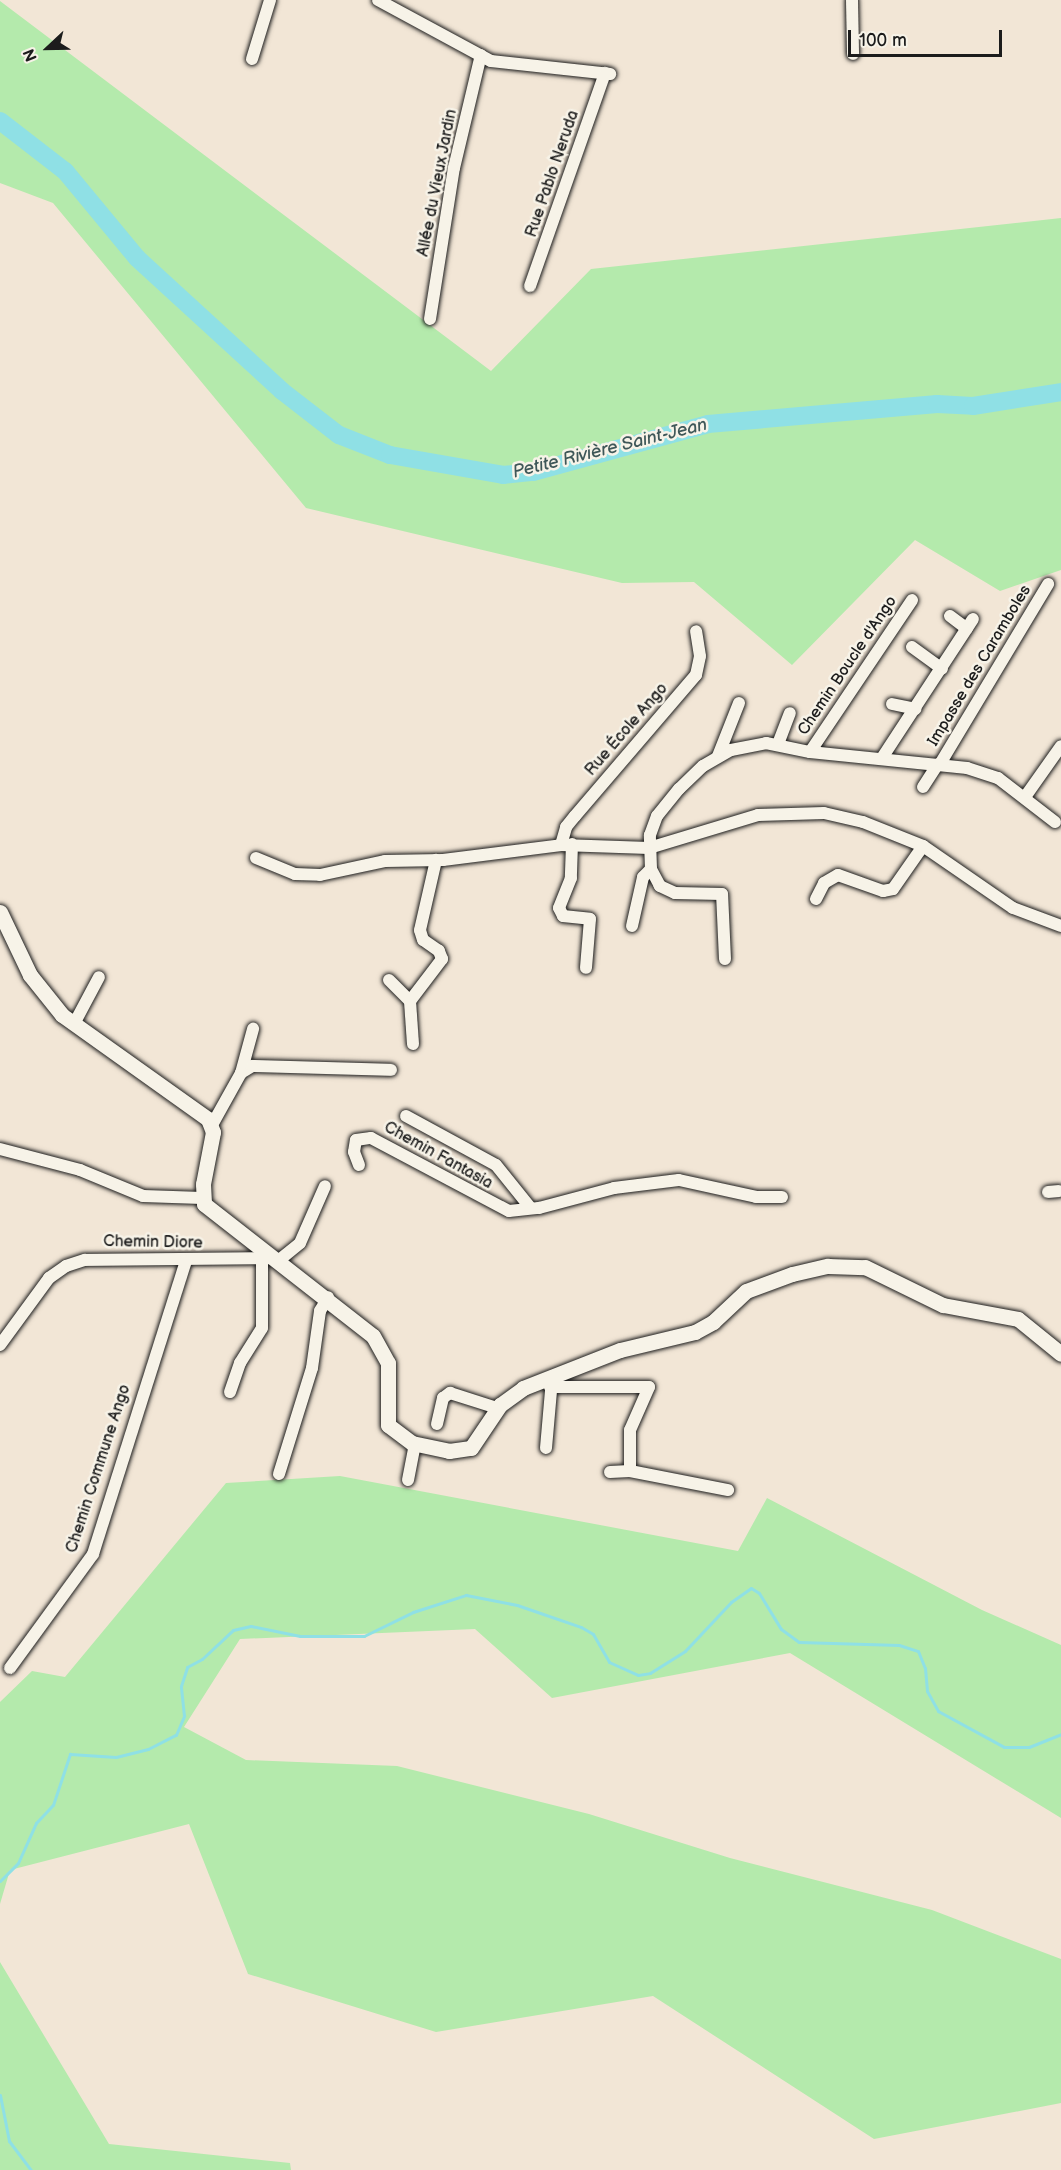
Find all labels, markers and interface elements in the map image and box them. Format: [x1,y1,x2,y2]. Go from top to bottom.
north arrow [18,18,78,78]
scale bar [851,18,1006,56]
text: 100 m [859,30,907,51]
text: N [20,46,42,64]
street label: Allée du Vieux Jardin [414,107,462,259]
street label: Rue Pablo Neruda [522,108,584,240]
water label: Petite Rivière Saint-Jean [510,414,710,484]
street label: Impasse des Caramboles [924,582,1036,750]
street label: Chemin Boucle d'Ango [794,593,902,739]
street label: Rue École Ango [582,680,672,780]
street label: Chemin Fantasia [380,1118,496,1194]
street label: Chemin Diore [103,1233,203,1253]
street label: Chemin Commune Ango [63,1382,135,1556]

